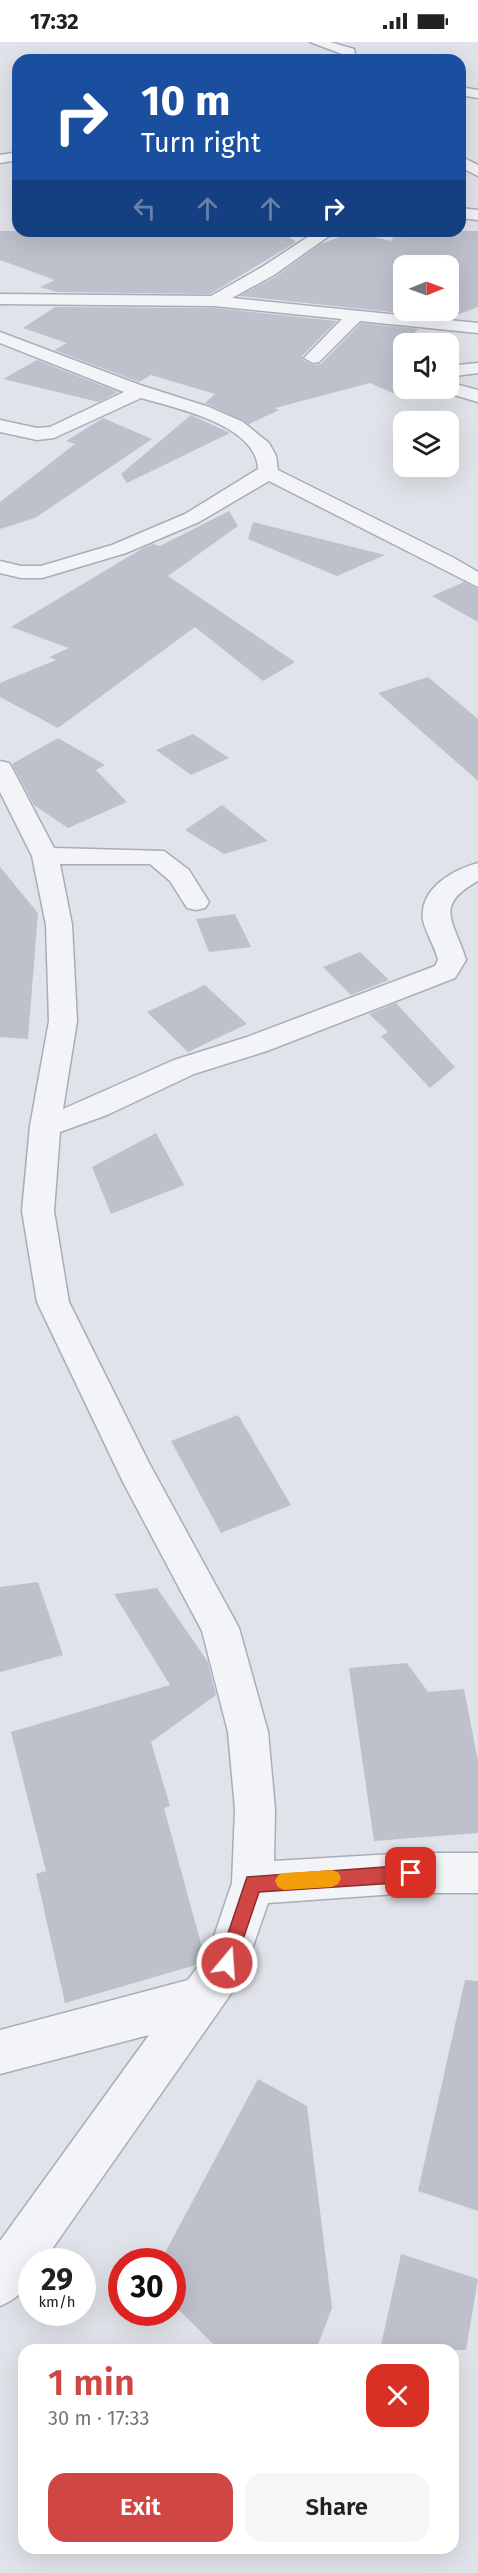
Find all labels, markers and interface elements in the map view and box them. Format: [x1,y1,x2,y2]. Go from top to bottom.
text: 17:32 [30,8,79,35]
text: 10 m [141,76,231,126]
icon: right [42,78,120,156]
text: Turn right [141,127,261,159]
icon: left [128,192,161,225]
icon: ahead [191,192,224,225]
icon: ahead [254,192,287,225]
icon: right [317,192,350,225]
north arrow [393,255,459,321]
map controls [393,255,459,477]
button: sound [393,333,459,399]
button: layers [393,411,459,477]
pin [385,1847,436,1898]
icon: arrive [394,1856,427,1889]
position arrow [195,1931,259,1995]
speed limit sign: 30 [108,2248,186,2326]
text: 29 [41,2262,73,2298]
text: km/h [38,2293,76,2311]
text: 1 min [48,2361,135,2405]
button: close [366,2364,429,2427]
text: 30 m · 17:33 [48,2406,149,2430]
button: Exit [48,2473,233,2542]
button: Share [245,2473,429,2542]

